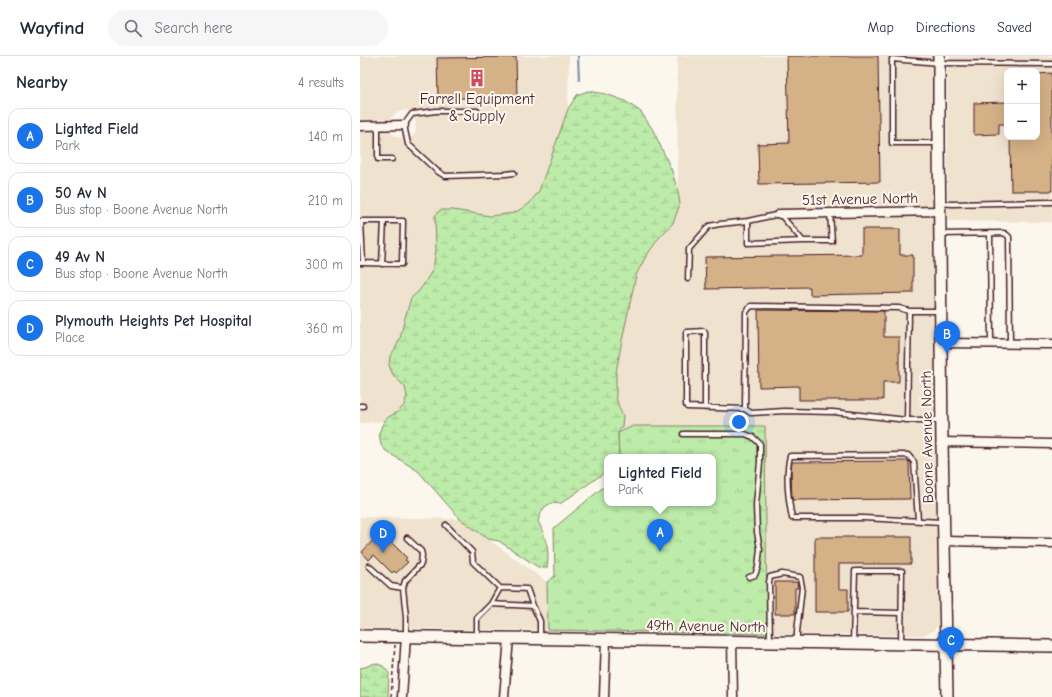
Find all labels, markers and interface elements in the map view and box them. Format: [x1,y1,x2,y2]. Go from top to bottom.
search box [108,10,388,46]
text: Wayfind [20,17,84,39]
icon: search [122,17,144,39]
text: Search here [154,19,233,37]
text: Map [867,19,894,36]
text: Directions [916,19,975,36]
text: Saved [997,19,1032,36]
building icon: Farrell Equipment & Supply [467,68,487,88]
map controls [1004,68,1040,140]
button: + [1004,68,1040,104]
text: Nearby [16,73,67,92]
text: 4 results [298,75,344,90]
place label: Farrell Equipment & Supply [420,90,535,125]
button: − [1004,104,1040,140]
text: Lighted Field [55,120,139,138]
text: A [26,129,34,144]
text: 140 m [309,129,343,144]
text: Park [55,138,80,153]
text: 50 Av N [55,184,107,202]
street label: 51st Avenue North [802,189,918,209]
text: B [26,193,34,208]
text: 210 m [308,193,343,208]
text: Bus stop · Boone Avenue North [55,202,228,217]
text: 49 Av N [55,248,105,266]
text: C [26,257,34,272]
text: 300 m [305,257,343,272]
text: Bus stop · Boone Avenue North [55,266,228,281]
text: Plymouth Heights Pet Hospital [55,312,252,330]
text: D [26,321,34,336]
text: 360 m [306,321,343,336]
pin: B [934,321,960,354]
text: Place [55,330,85,345]
street label: Boone Avenue North [917,370,937,504]
your location [729,412,749,432]
popup [604,454,716,506]
text: Lighted Field [618,464,702,482]
text: Park [618,482,643,497]
pin: A [647,519,673,552]
pin: D [370,520,396,553]
street label: 49th Avenue North [646,616,766,636]
pin: C [938,627,964,660]

